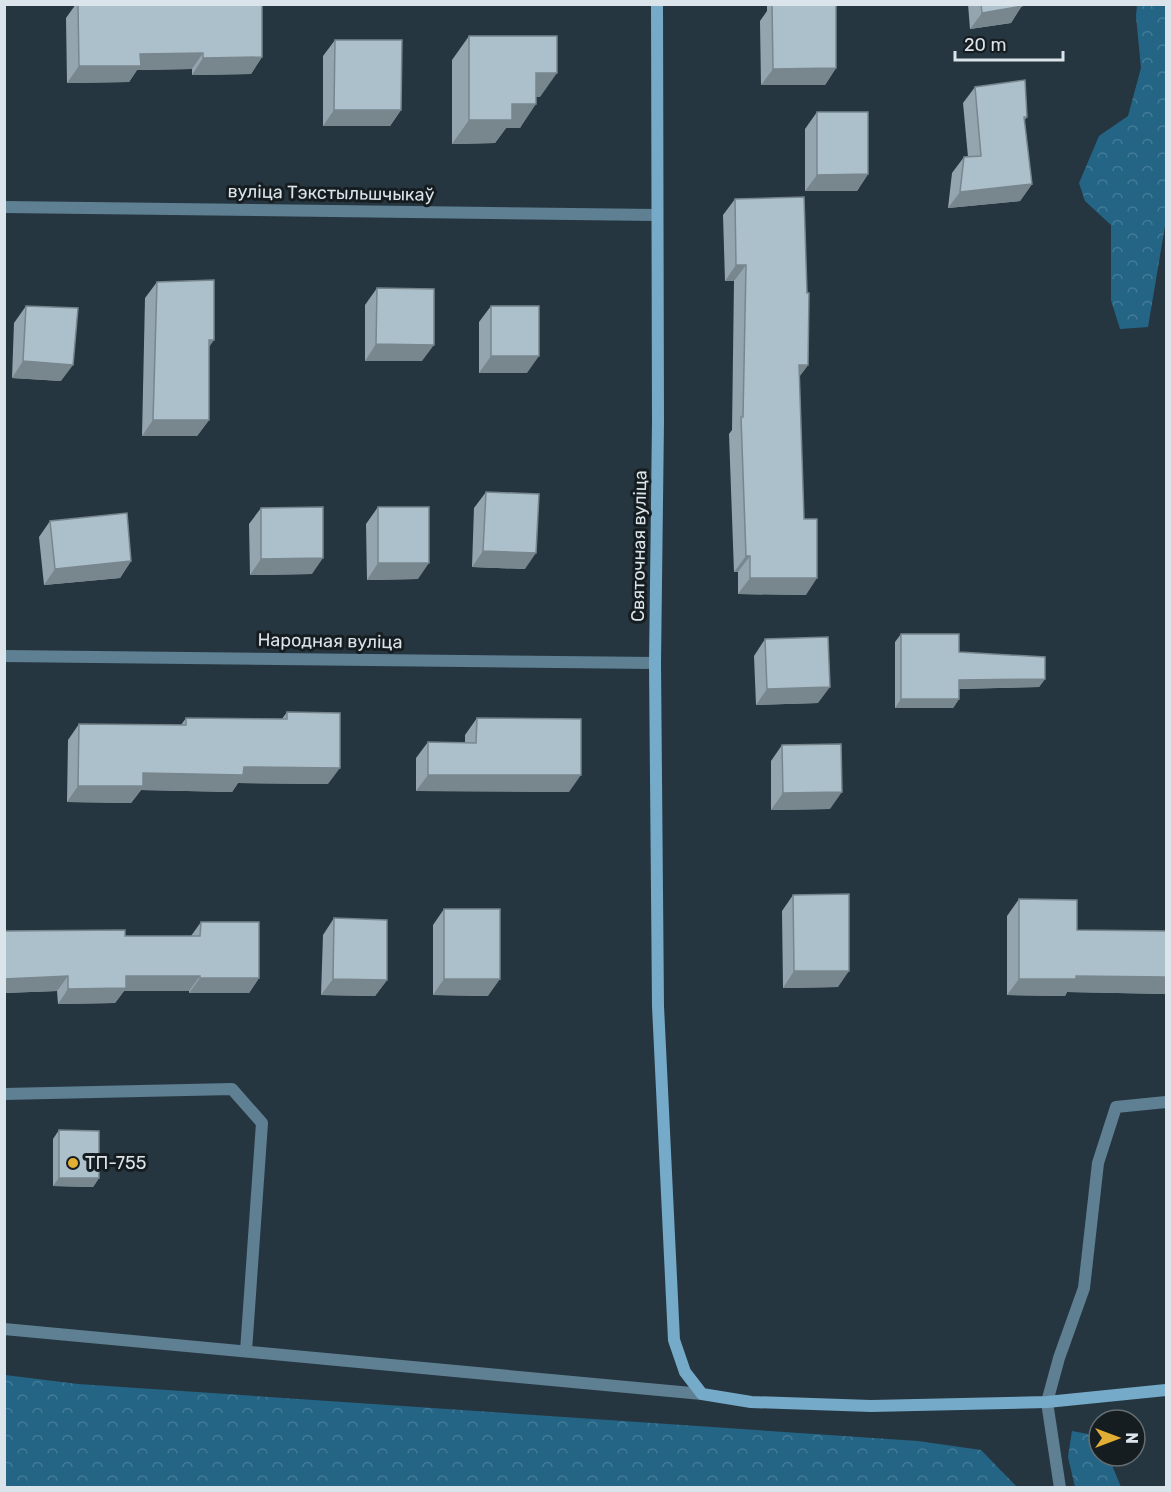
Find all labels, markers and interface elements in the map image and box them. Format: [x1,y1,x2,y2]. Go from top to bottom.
scale bar [955,24,1063,62]
text: 20 m [964,34,1006,56]
street label: вуліца Тэкстыльшчыкаў [227,180,435,206]
street label: Святочная вуліца [627,470,651,622]
street label: Народная вуліца [257,629,403,653]
place label: ТП-755 [85,1152,146,1174]
marker: ТП-755 [66,1156,80,1170]
north arrow [1087,1408,1147,1468]
text: N [1122,1432,1141,1444]

